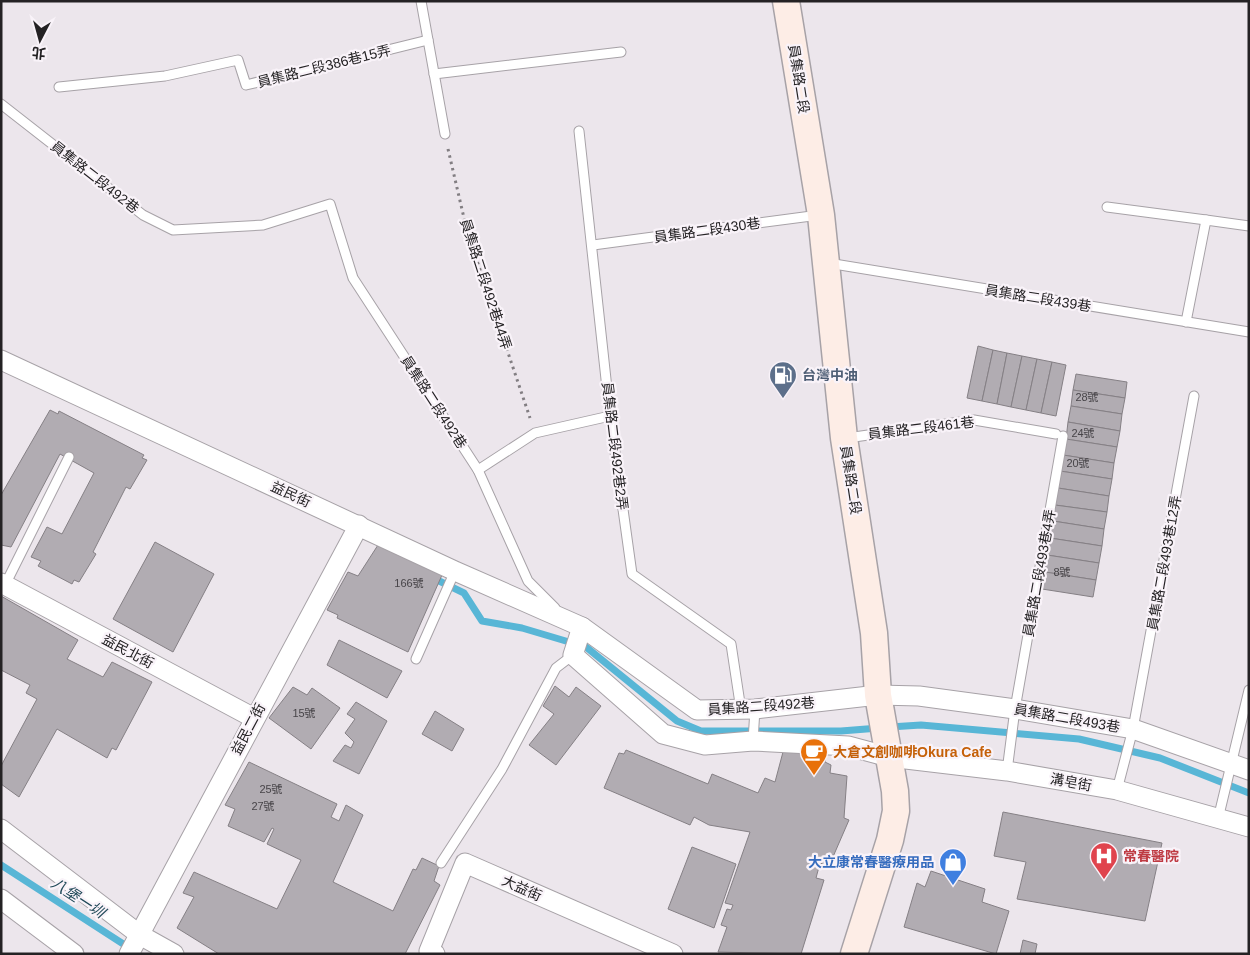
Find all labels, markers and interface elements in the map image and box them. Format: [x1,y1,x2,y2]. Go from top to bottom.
north arrow [15,15,65,65]
street label: 員集路二段386巷15弄 [256,42,392,90]
street label: 員集路二段 [786,43,812,115]
text: 北 [31,44,46,62]
street label: 員集路二段492巷 [48,138,142,216]
street label: 員集路二段430巷 [653,215,761,245]
street label: 員集路二段492巷44弄 [457,216,515,352]
street label: 員集路二段439巷 [984,282,1092,314]
street label: 員集路二段492巷 [398,353,470,451]
fuel station icon: 台灣中油 [768,360,798,399]
place label: 台灣中油 [802,367,858,383]
street label: 員集路二段492巷2弄 [599,381,631,511]
house number: 28號 [1075,391,1099,403]
street label: 員集路二段461巷 [867,414,975,442]
house number: 24號 [1071,427,1095,439]
street label: 員集路二段 [838,444,864,516]
house number: 20號 [1066,457,1090,469]
street label: 益民街 [269,478,313,510]
street label: 員集路二段493巷12弄 [1144,494,1184,632]
street label: 員集路二段493巷4弄 [1020,508,1058,638]
house number: 8號 [1053,566,1071,578]
house number: 166號 [394,577,424,589]
street label: 益民北街 [100,631,156,671]
street label: 員集路二段492巷 [707,694,815,718]
street label: 益民二街 [228,701,268,757]
street label: 員集路二段493巷 [1013,701,1121,735]
house number: 15號 [292,707,316,719]
cafe icon: 大倉文創咖啡Okura Cafe [799,737,829,776]
place label: 大倉文創咖啡Okura Cafe [833,744,992,760]
street label: 溝皂街 [1049,770,1093,794]
house number: 25號 [259,783,283,795]
house number: 27號 [251,800,275,812]
hospital icon: 常春醫院 [1089,841,1119,880]
shop icon: 大立康常春醫療用品 [938,847,968,886]
place label: 常春醫院 [1123,848,1179,864]
place label: 大立康常春醫療用品 [808,854,934,870]
street label: 大益街 [500,872,544,904]
water label: 八堡一圳 [48,874,110,922]

